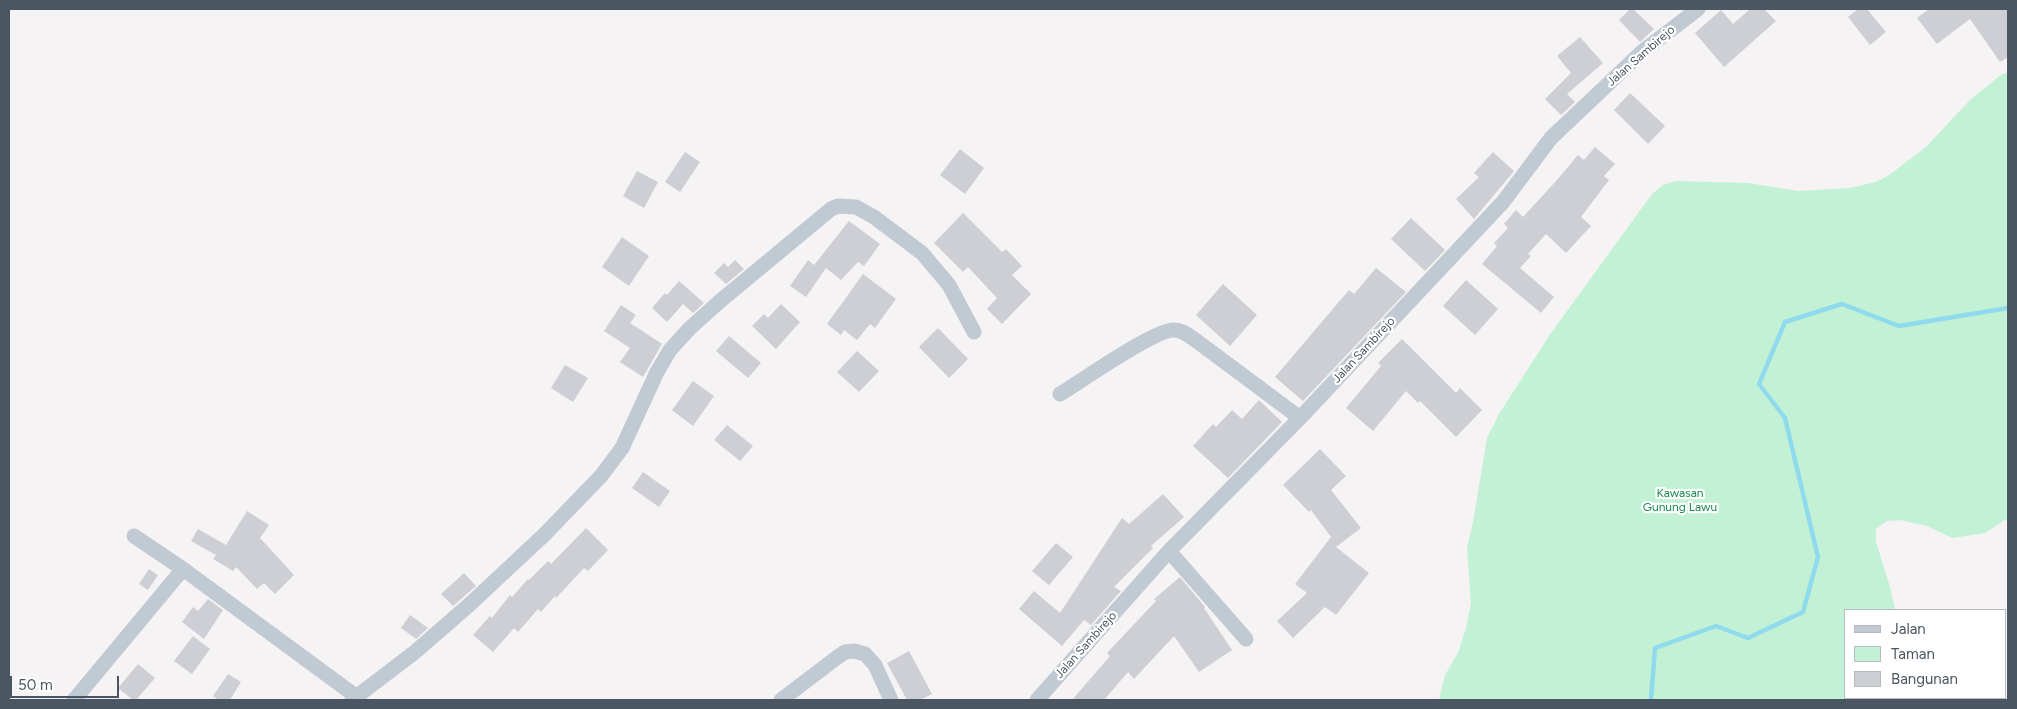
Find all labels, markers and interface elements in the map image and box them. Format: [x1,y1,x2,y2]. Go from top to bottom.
street label: Jalan Sambirejo [1604,23,1678,89]
street label: Jalan Sambirejo [1330,314,1398,386]
park label: Kawasan Gunung Lawu [1643,486,1717,514]
street label: Jalan Sambirejo [1052,609,1120,681]
legend [1844,609,2007,699]
text: Jalan [1891,620,1926,638]
text: Taman [1891,645,1935,663]
scale bar [12,666,121,698]
text: Bangunan [1891,670,1958,688]
text: 50 m [18,676,53,694]

